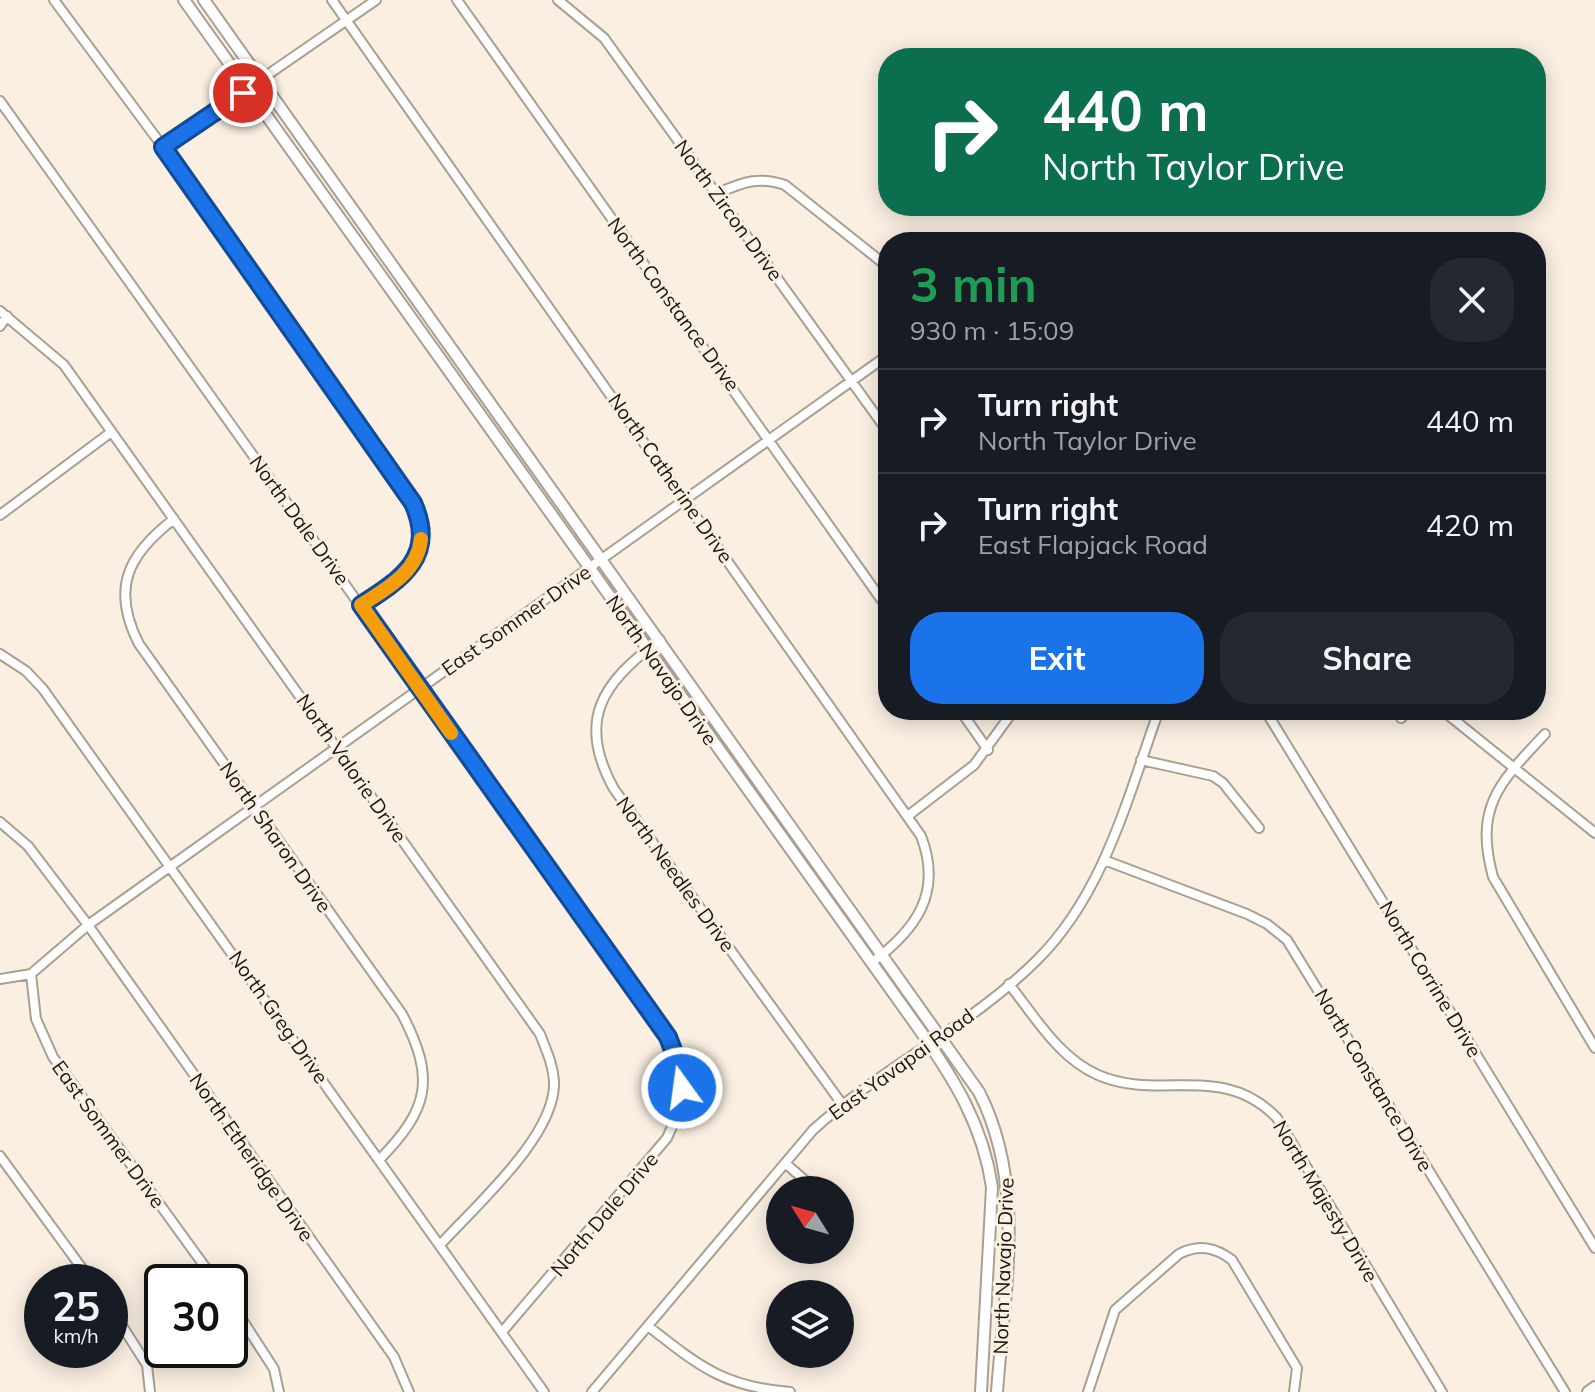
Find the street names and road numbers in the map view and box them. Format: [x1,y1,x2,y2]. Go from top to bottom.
street label: North Zircon Drive [669,135,789,285]
street label: North Constance Drive [603,212,745,396]
street label: North Catherine Drive [603,388,739,568]
street label: North Dale Drive [245,450,355,590]
street label: East Sommer Drive [437,559,595,681]
street label: North Navajo Drive [601,590,723,750]
street label: North Valorie Drive [291,689,413,847]
street label: North Sharon Drive [215,757,337,917]
street label: North Needles Drive [611,791,741,957]
street label: North Corrine Drive [1374,896,1488,1062]
street label: North Greg Drive [224,946,334,1088]
street label: North Constance Drive [1309,984,1439,1176]
street label: East Yavapai Road [823,1003,979,1125]
street label: East Sommer Drive [47,1055,171,1213]
street label: North Etheridge Drive [184,1068,320,1246]
street label: North Majesty Drive [1268,1116,1384,1286]
street label: North Dale Drive [545,1147,663,1281]
street label: North Navajo Drive [987,1177,1019,1355]

